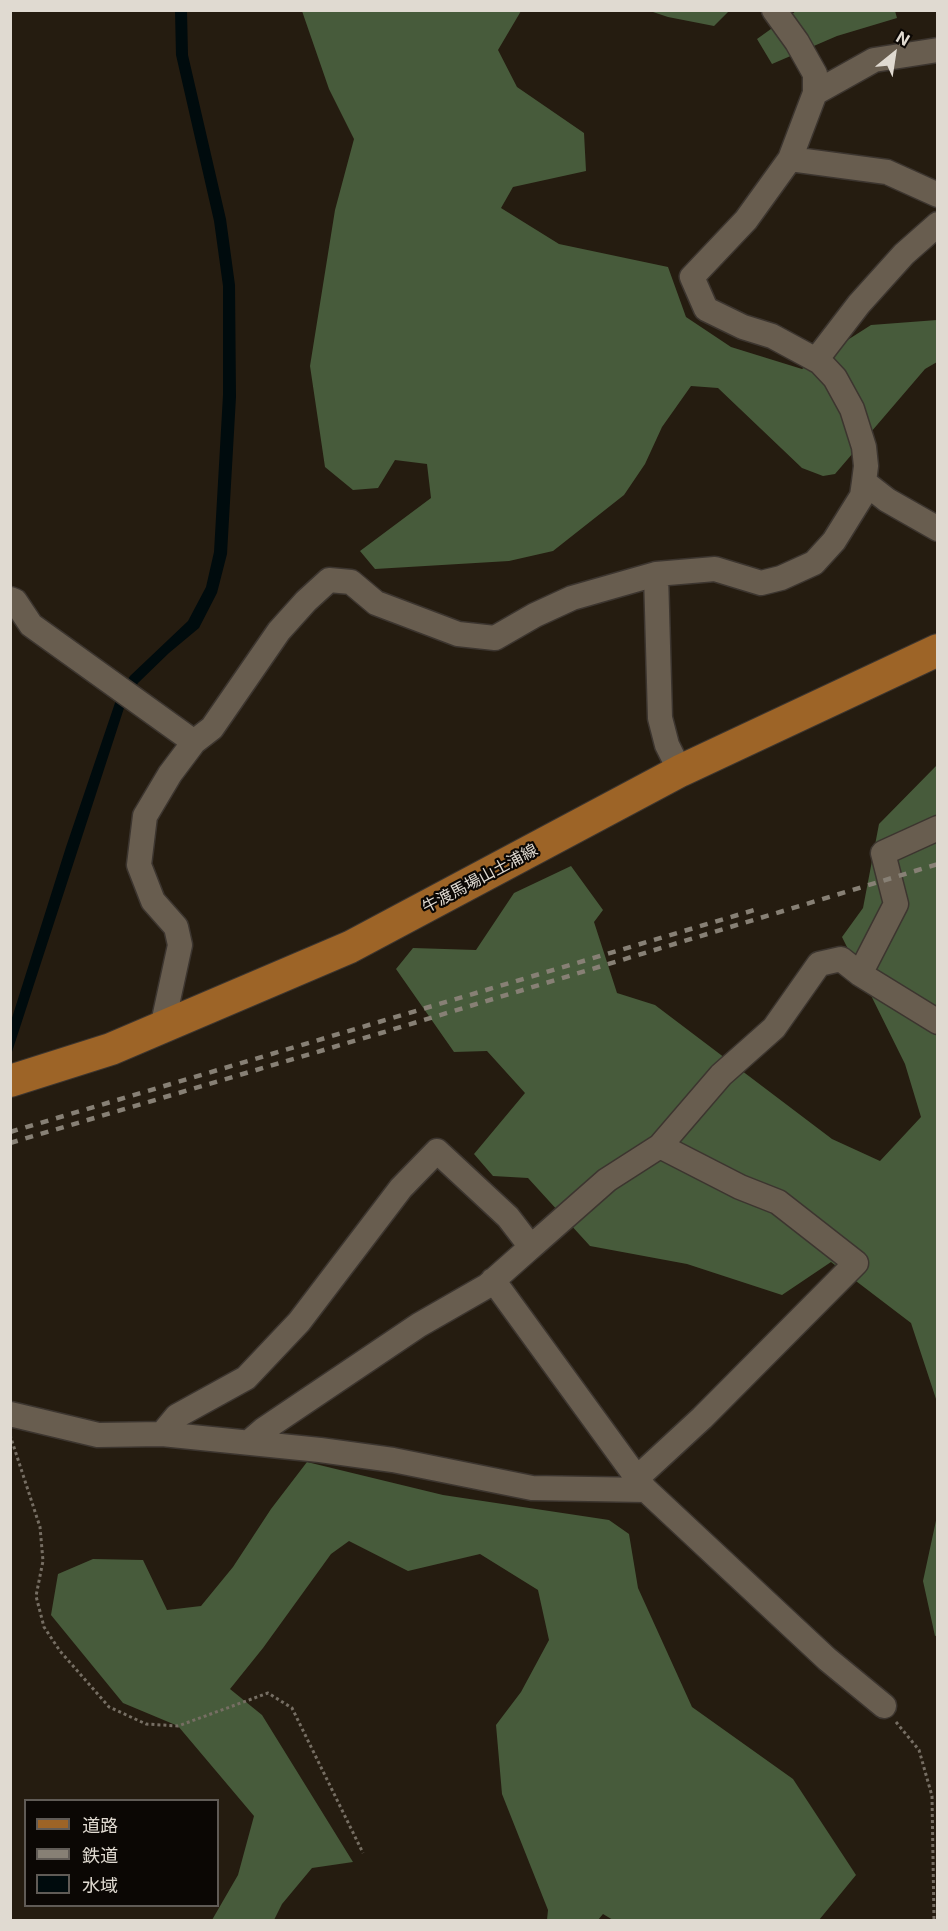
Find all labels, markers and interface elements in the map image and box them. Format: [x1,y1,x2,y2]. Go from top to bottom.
north arrow [864,24,924,84]
text: N [893,27,913,50]
street label: 牛渡馬場山土浦線 [419,840,541,918]
legend [24,1799,219,1907]
text: 道路 [82,1815,118,1836]
text: 鉄道 [82,1845,118,1866]
text: 水域 [82,1875,118,1896]

